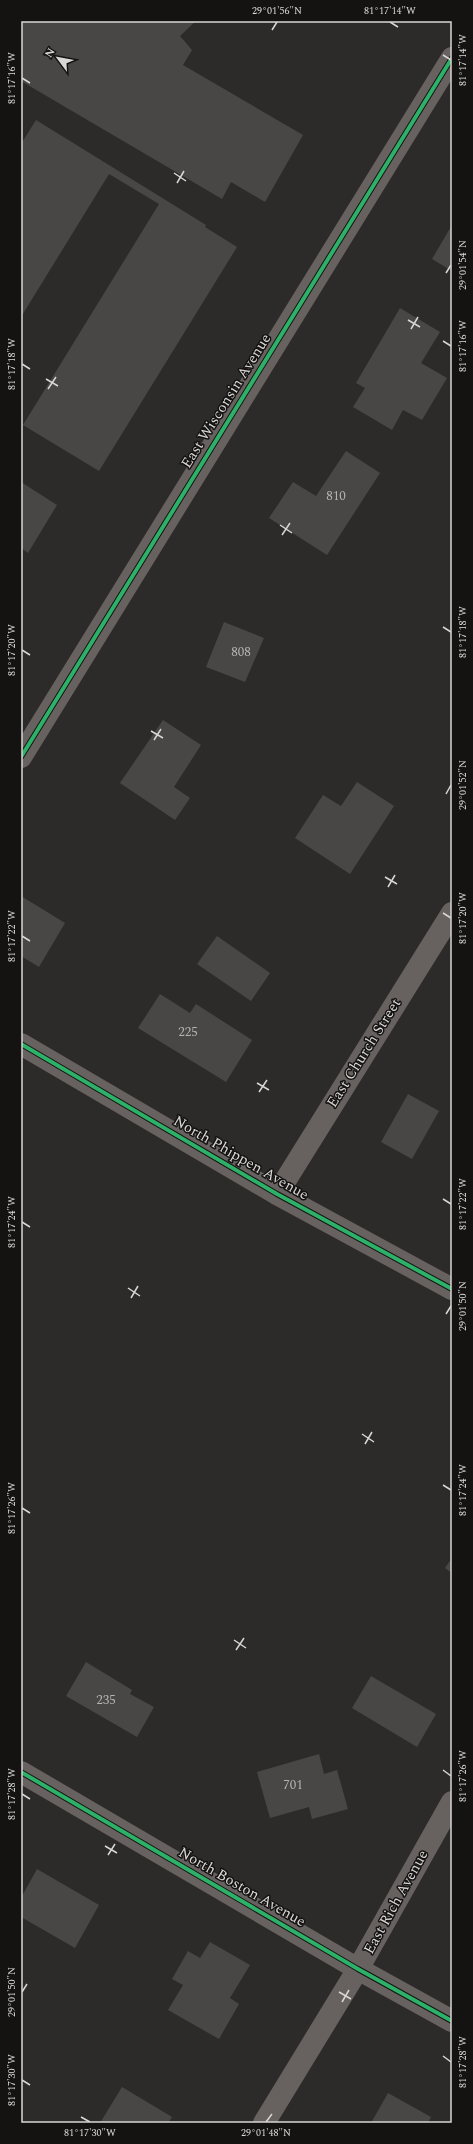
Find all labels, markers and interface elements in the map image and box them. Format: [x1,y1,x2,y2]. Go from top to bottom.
text: 29°01'56"N [252,3,302,19]
text: 81°17'14"W [364,3,416,19]
text: 81°17'14"W [455,34,471,86]
north arrow [38,38,78,78]
text: N [40,45,60,61]
text: 81°17'16"W [4,52,20,104]
text: 29°01'54"N [455,240,471,290]
text: 81°17'16"W [455,320,471,372]
street label: East Wisconsin Avenue [175,329,277,473]
text: 81°17'18"W [4,338,20,390]
house number: 810 [326,486,346,506]
text: 81°17'18"W [455,606,471,658]
text: 81°17'20"W [4,624,20,676]
house number: 808 [231,642,251,662]
text: 29°01'52"N [455,760,471,810]
text: 81°17'20"W [455,892,471,944]
text: 81°17'22"W [4,910,20,962]
street label: East Church Street [321,994,407,1112]
house number: 225 [178,1022,198,1042]
street label: North Phippen Avenue [169,1110,313,1206]
text: 81°17'22"W [455,1178,471,1230]
text: 81°17'24"W [4,1196,20,1248]
text: 29°01'50"N [455,1281,471,1331]
text: 81°17'24"W [455,1464,471,1516]
text: 81°17'26"W [4,1482,20,1534]
house number: 235 [96,1690,116,1710]
text: 81°17'26"W [455,1750,471,1802]
text: 81°17'28"W [4,1768,20,1820]
house number: 701 [283,1775,303,1795]
street label: North Boston Avenue [174,1841,310,1933]
street label: East Rich Avenue [358,1846,434,1958]
text: 29°01'50"N [4,1967,20,2017]
text: 81°17'28"W [455,2036,471,2088]
text: 81°17'30"W [4,2054,20,2106]
text: 81°17'30"W [64,2125,116,2141]
text: 29°01'48"N [241,2125,291,2141]

